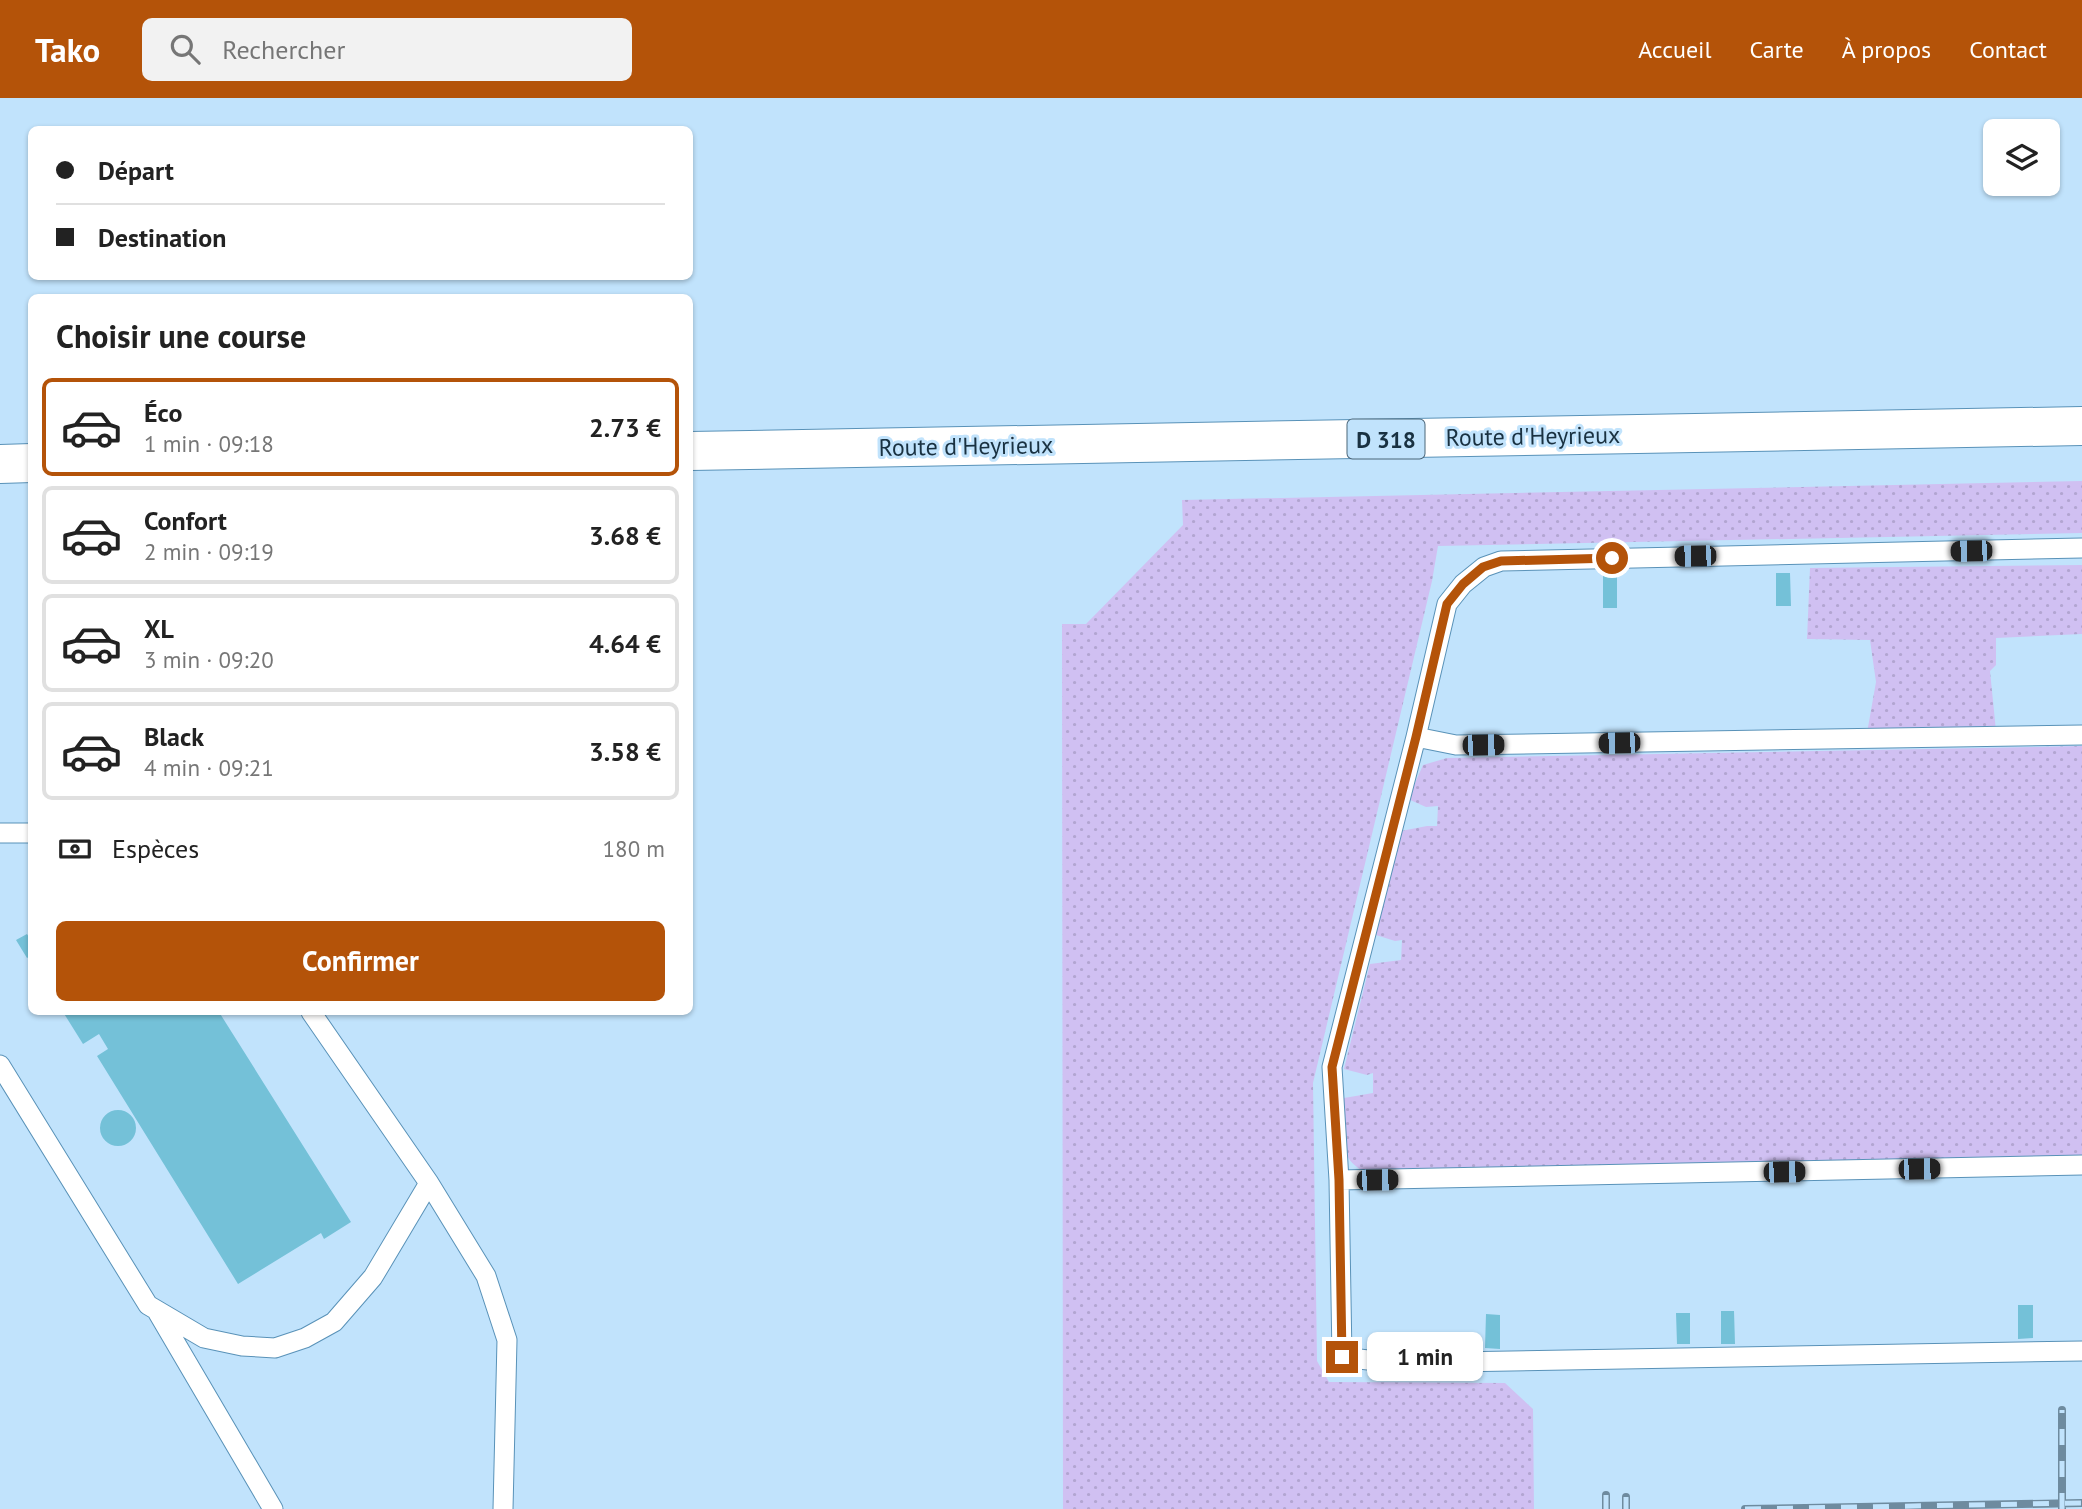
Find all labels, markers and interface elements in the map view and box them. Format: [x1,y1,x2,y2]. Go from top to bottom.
search box [142,18,632,81]
text: Tako [35,28,100,71]
icon: search [166,30,204,68]
text: Rechercher [222,33,345,66]
text: Accueil [1638,34,1712,65]
text: Carte [1750,34,1804,65]
text: À propos [1842,34,1931,65]
text: Contact [1969,34,2047,65]
map controls [1983,119,2060,196]
button: layers [1983,119,2060,196]
text: Départ [98,154,174,187]
text: Destination [98,221,226,254]
text: Choisir une course [56,315,306,357]
icon: car [60,396,123,459]
text: Éco [144,396,182,429]
text: 2.73 € [589,411,661,444]
street label: Route d'Heyrieux [1445,419,1621,453]
road number: D 318 [1348,420,1424,458]
text: 1 min · 09:18 [144,429,274,458]
street label: Route d'Heyrieux [878,429,1054,463]
icon: car [60,504,123,567]
text: Confort [144,504,227,537]
text: 3.68 € [589,519,661,552]
text: 2 min · 09:19 [144,537,274,566]
car [1950,540,1993,562]
route start [1596,542,1628,574]
car [1674,545,1717,567]
icon: car [60,612,123,675]
text: XL [144,612,174,645]
text: 4.64 € [589,627,661,660]
text: 3 min · 09:20 [144,645,274,674]
icon: car [60,720,123,783]
text: Black [144,720,204,753]
car [1598,732,1641,754]
car [1462,734,1505,756]
text: 3.58 € [589,735,661,768]
text: 4 min · 09:21 [144,753,274,782]
icon: cash [56,830,94,868]
text: Espèces [112,832,199,865]
text: 180 m [603,834,665,863]
button: Confirmer [56,921,665,1001]
car [1898,1158,1941,1180]
car [1763,1161,1806,1183]
car [1356,1169,1399,1191]
callout: 1 min [1366,1332,1482,1382]
route end [1326,1341,1358,1373]
text: 1 min [1397,1342,1453,1371]

